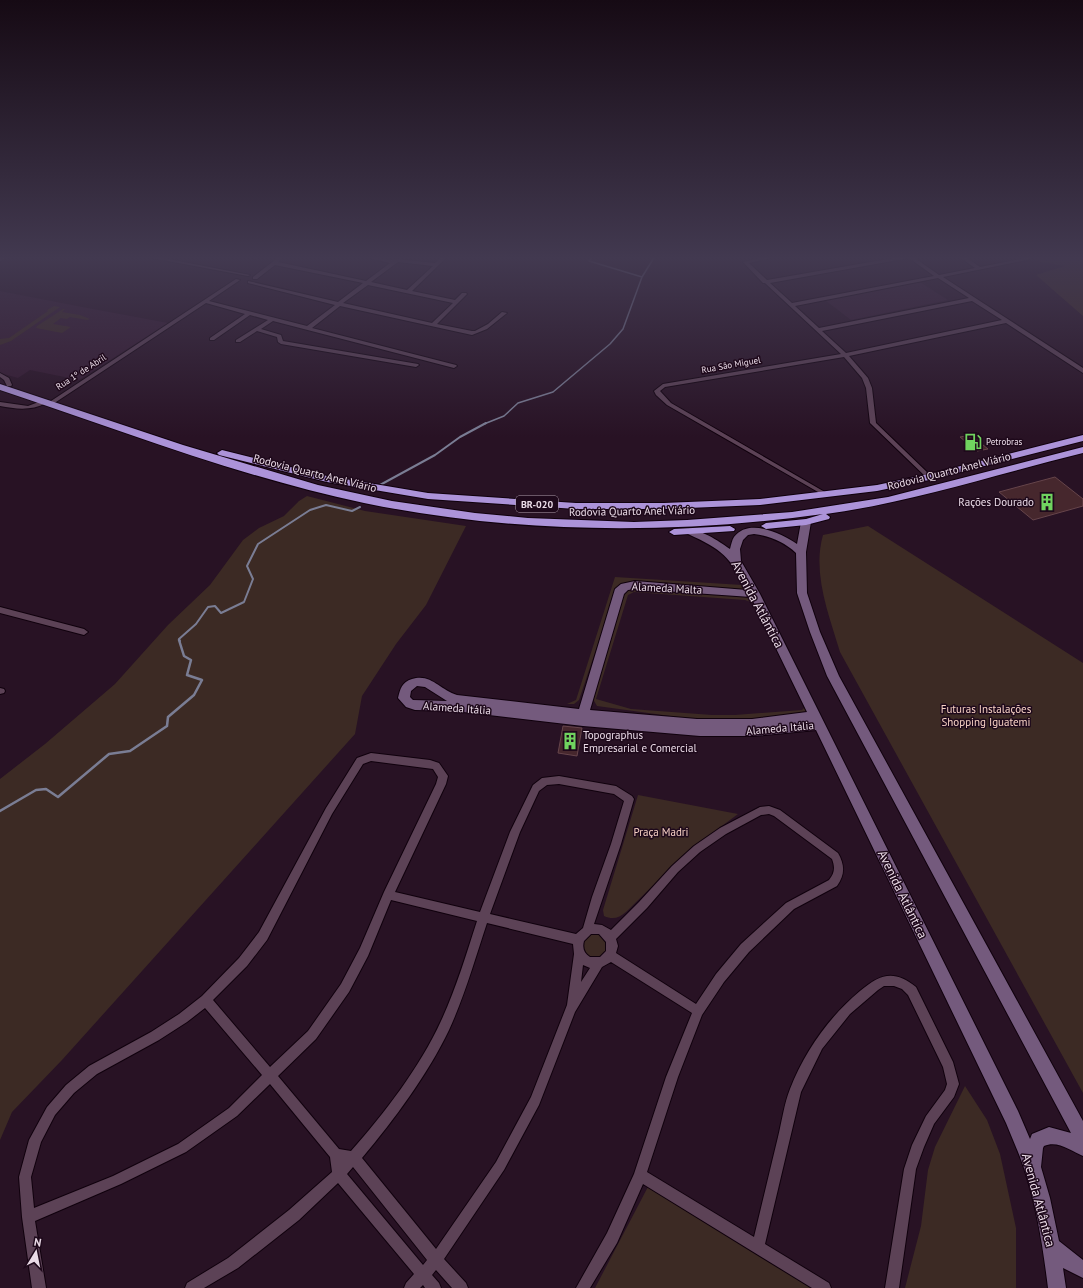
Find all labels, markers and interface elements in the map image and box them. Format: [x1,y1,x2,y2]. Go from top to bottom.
street label: Rua 1º de Abril [54,351,108,392]
street label: Rua São Miguel [700,354,762,375]
fuel station icon: Petrobras [963,432,983,452]
place label: Petrobras [986,436,1023,447]
street label: Rodovia Quarto Anel Viário [886,449,1012,493]
street label: Rodovia Quarto Anel Viário [252,451,378,495]
building icon: Rações Dourado [1037,492,1057,512]
place label: Rações Dourado [958,495,1034,509]
road number: BR-020 [516,496,558,512]
street label: Rodovia Quarto Anel Viário [569,503,695,519]
street label: Avenida Atlântica [727,558,788,651]
street label: Alameda Malta [631,579,703,597]
street label: Alameda Itália [423,699,491,717]
park label: Futuras Instalações Shopping Iguatemi [941,702,1032,729]
street label: Alameda Itália [746,718,814,738]
place label: Topographus Empresarial e Comercial [583,728,697,755]
building icon: Topographus Empresarial e Comercial [560,731,580,751]
park label: Praça Madri [633,825,689,839]
street label: Avenida Atlântica [874,847,931,941]
street label: Avenida Atlântica [1018,1151,1059,1249]
north arrow [16,1232,56,1272]
text: N [33,1235,43,1250]

